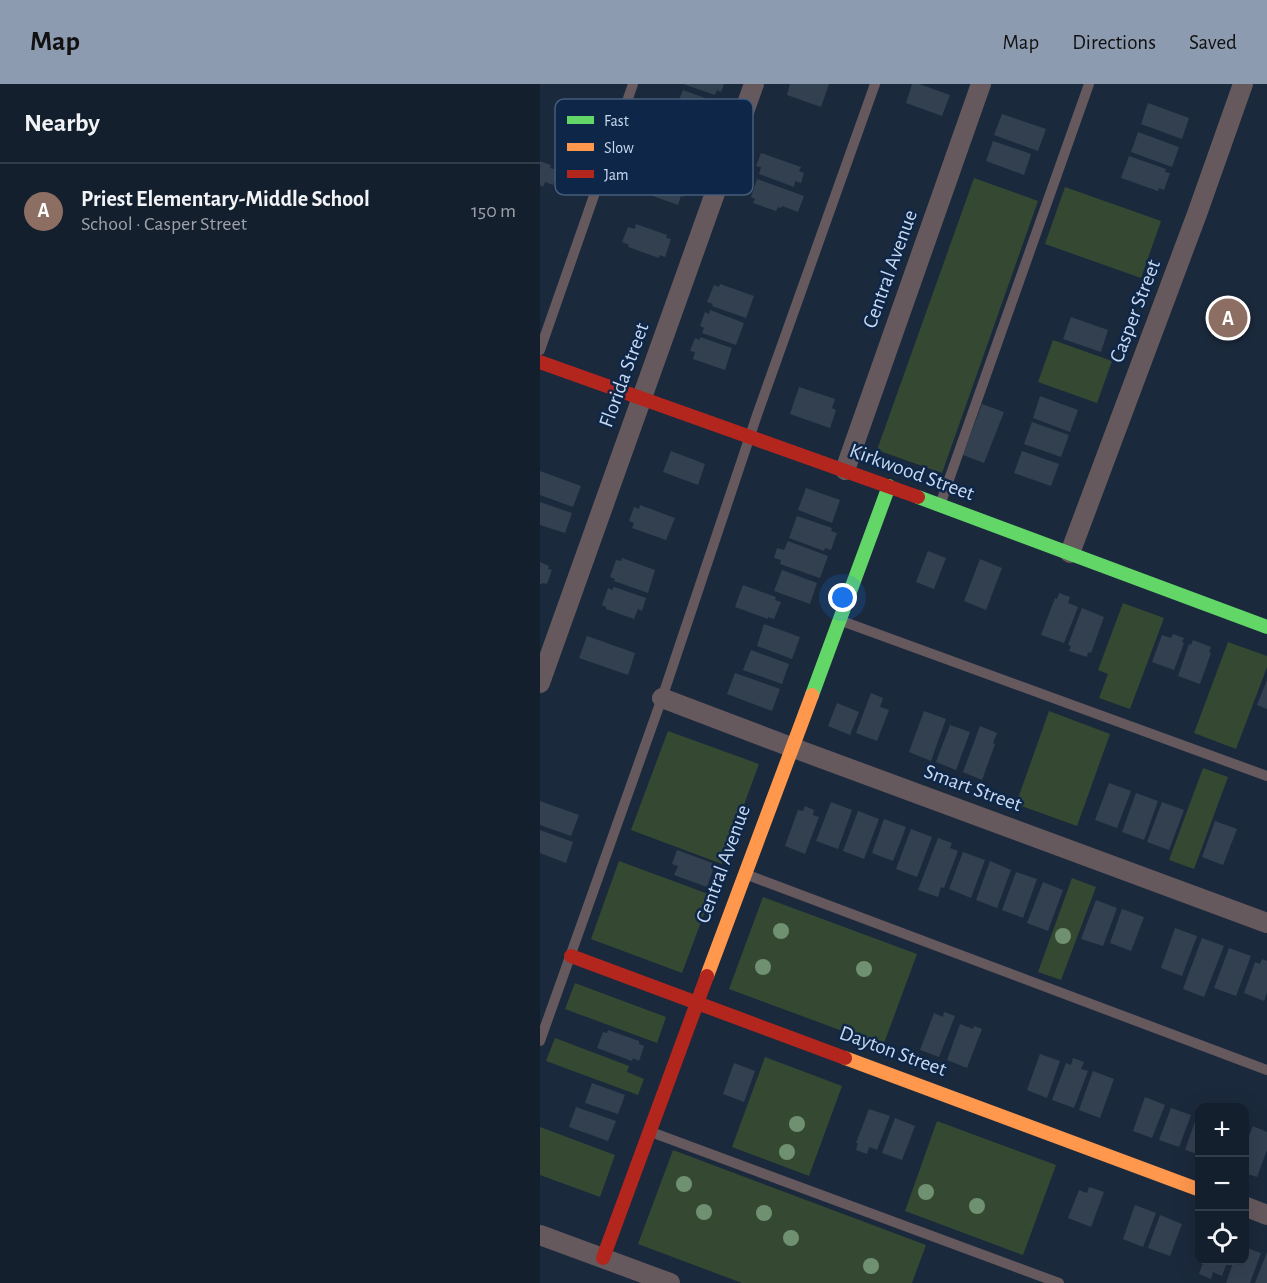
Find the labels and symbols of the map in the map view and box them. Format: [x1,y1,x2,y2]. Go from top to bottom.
legend [555,99,753,195]
text: Fast [604,113,629,129]
text: Slow [604,140,634,156]
text: Jam [604,167,629,183]
street label: Central Avenue [859,207,921,331]
street label: Casper Street [1106,256,1164,365]
pin: A [1208,296,1248,340]
street label: Florida Street [595,320,653,430]
street label: Kirkwood Street [847,440,978,504]
your location [828,583,857,612]
street label: Smart Street [921,761,1025,815]
street label: Central Avenue [692,802,754,926]
street label: Dayton Street [837,1022,950,1080]

